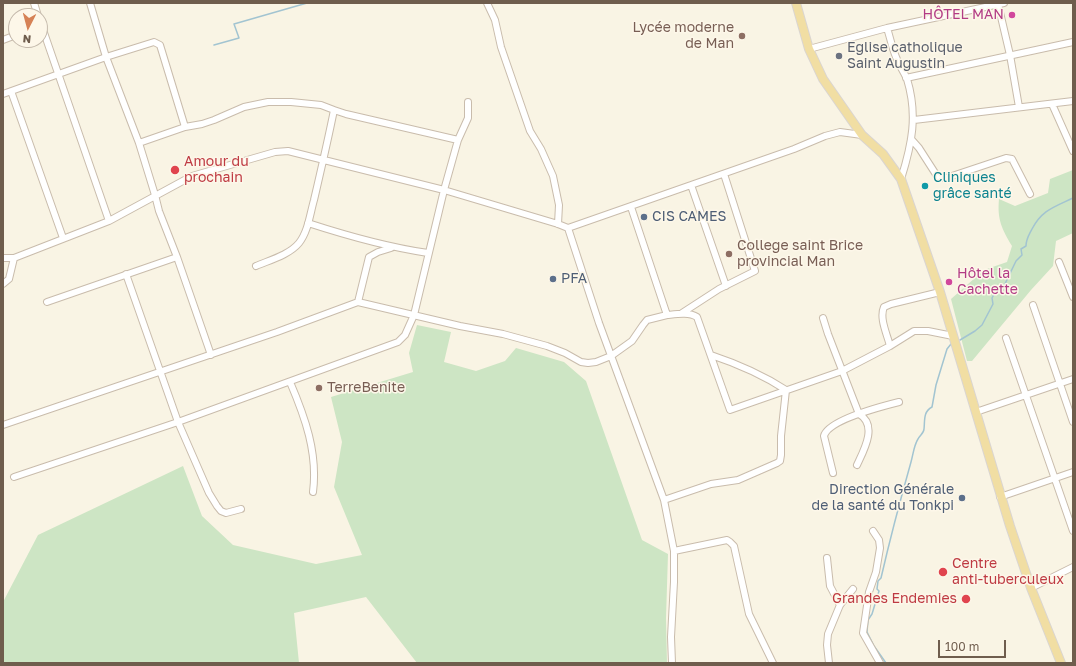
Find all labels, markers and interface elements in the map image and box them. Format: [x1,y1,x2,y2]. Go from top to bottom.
place label: HÔTEL MAN [923,7,1004,23]
north arrow [8,8,48,48]
marker: HÔTEL MAN [1007,10,1017,20]
place label: Lycée moderne de Man [633,20,734,52]
marker: Lycée moderne de Man [737,31,747,41]
text: N [22,33,32,46]
place label: Eglise catholique Saint Augustin [847,40,963,72]
marker: Eglise catholique Saint Augustin [834,51,844,61]
place label: Amour du prochain [184,154,249,186]
marker: Amour du prochain [169,164,181,176]
place label: Cliniques grâce santé [933,170,1012,202]
marker: Cliniques grâce santé [920,181,930,191]
place label: CIS CAMES [652,209,727,225]
marker: CIS CAMES [639,212,649,222]
place label: College saint Brice provincial Man [737,238,863,270]
marker: College saint Brice provincial Man [724,249,734,259]
place label: Hôtel la Cachette [957,266,1018,298]
place label: PFA [561,271,587,287]
marker: PFA [548,274,558,284]
marker: Hôtel la Cachette [944,277,954,287]
place label: TerreBenite [327,380,405,396]
marker: TerreBenite [314,383,324,393]
place label: Direction Générale de la santé du Tonkpi [812,482,954,514]
marker: Direction Générale de la santé du Tonkpi [957,493,967,503]
place label: Centre anti-tuberculeux [952,556,1064,588]
marker: Centre anti-tuberculeux [937,566,949,578]
place label: Grandes Endemies [832,591,957,607]
marker: Grandes Endemies [960,593,972,605]
scale bar [940,632,1008,658]
text: 100 m [945,639,979,654]

